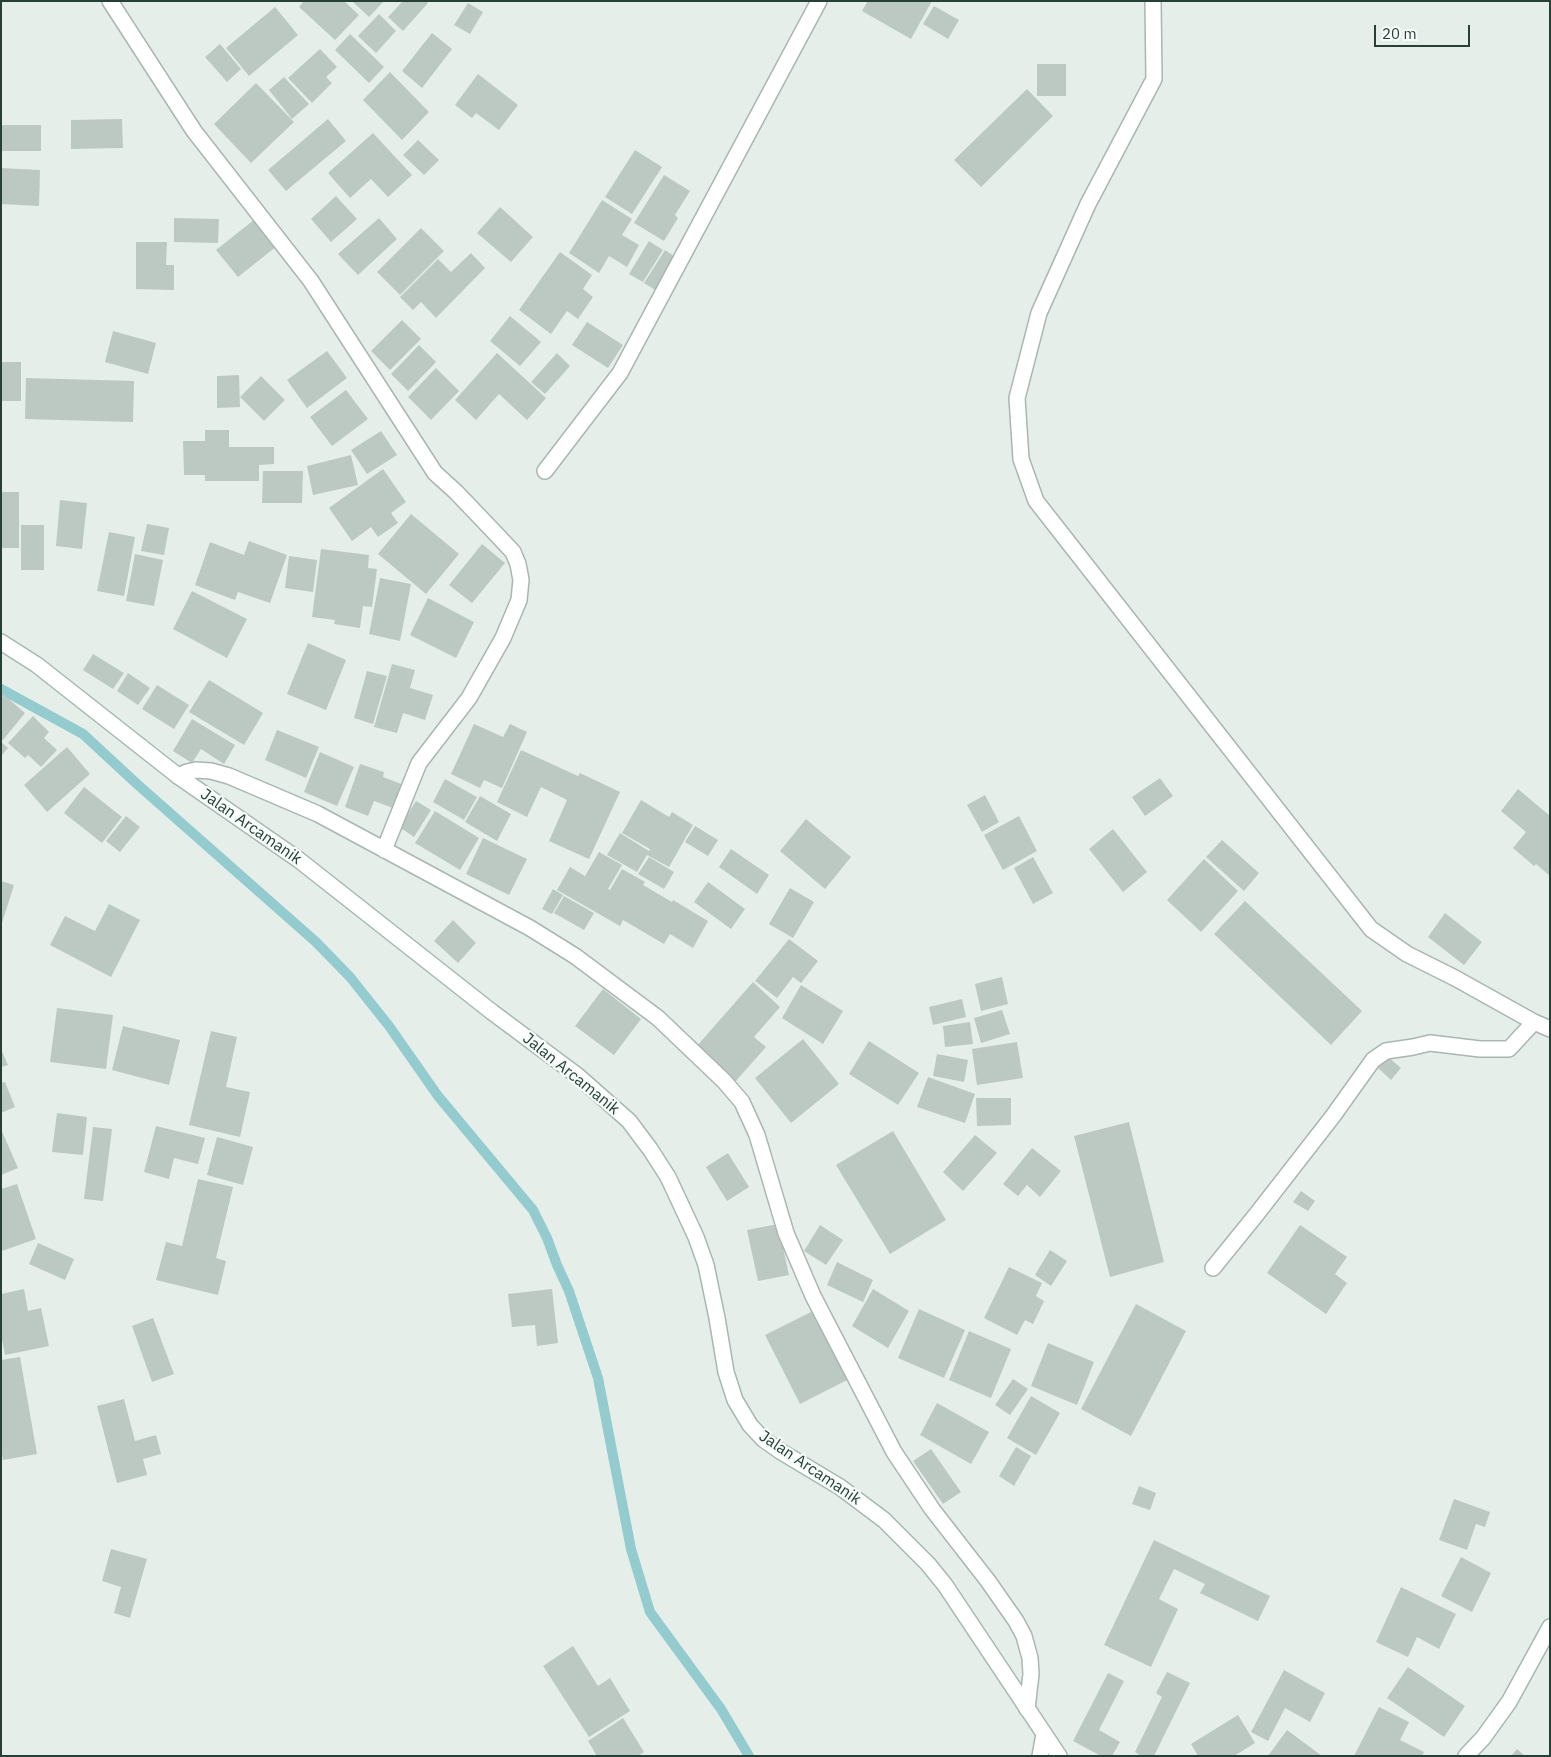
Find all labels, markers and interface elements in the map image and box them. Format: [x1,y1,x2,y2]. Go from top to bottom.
scale bar [1376,15,1472,47]
text: 20 m [1382,24,1417,43]
street label: Jalan Arcamanik [197,785,305,869]
street label: Jalan Arcamanik [519,1029,623,1119]
street label: Jalan Arcamanik [755,1427,865,1509]

